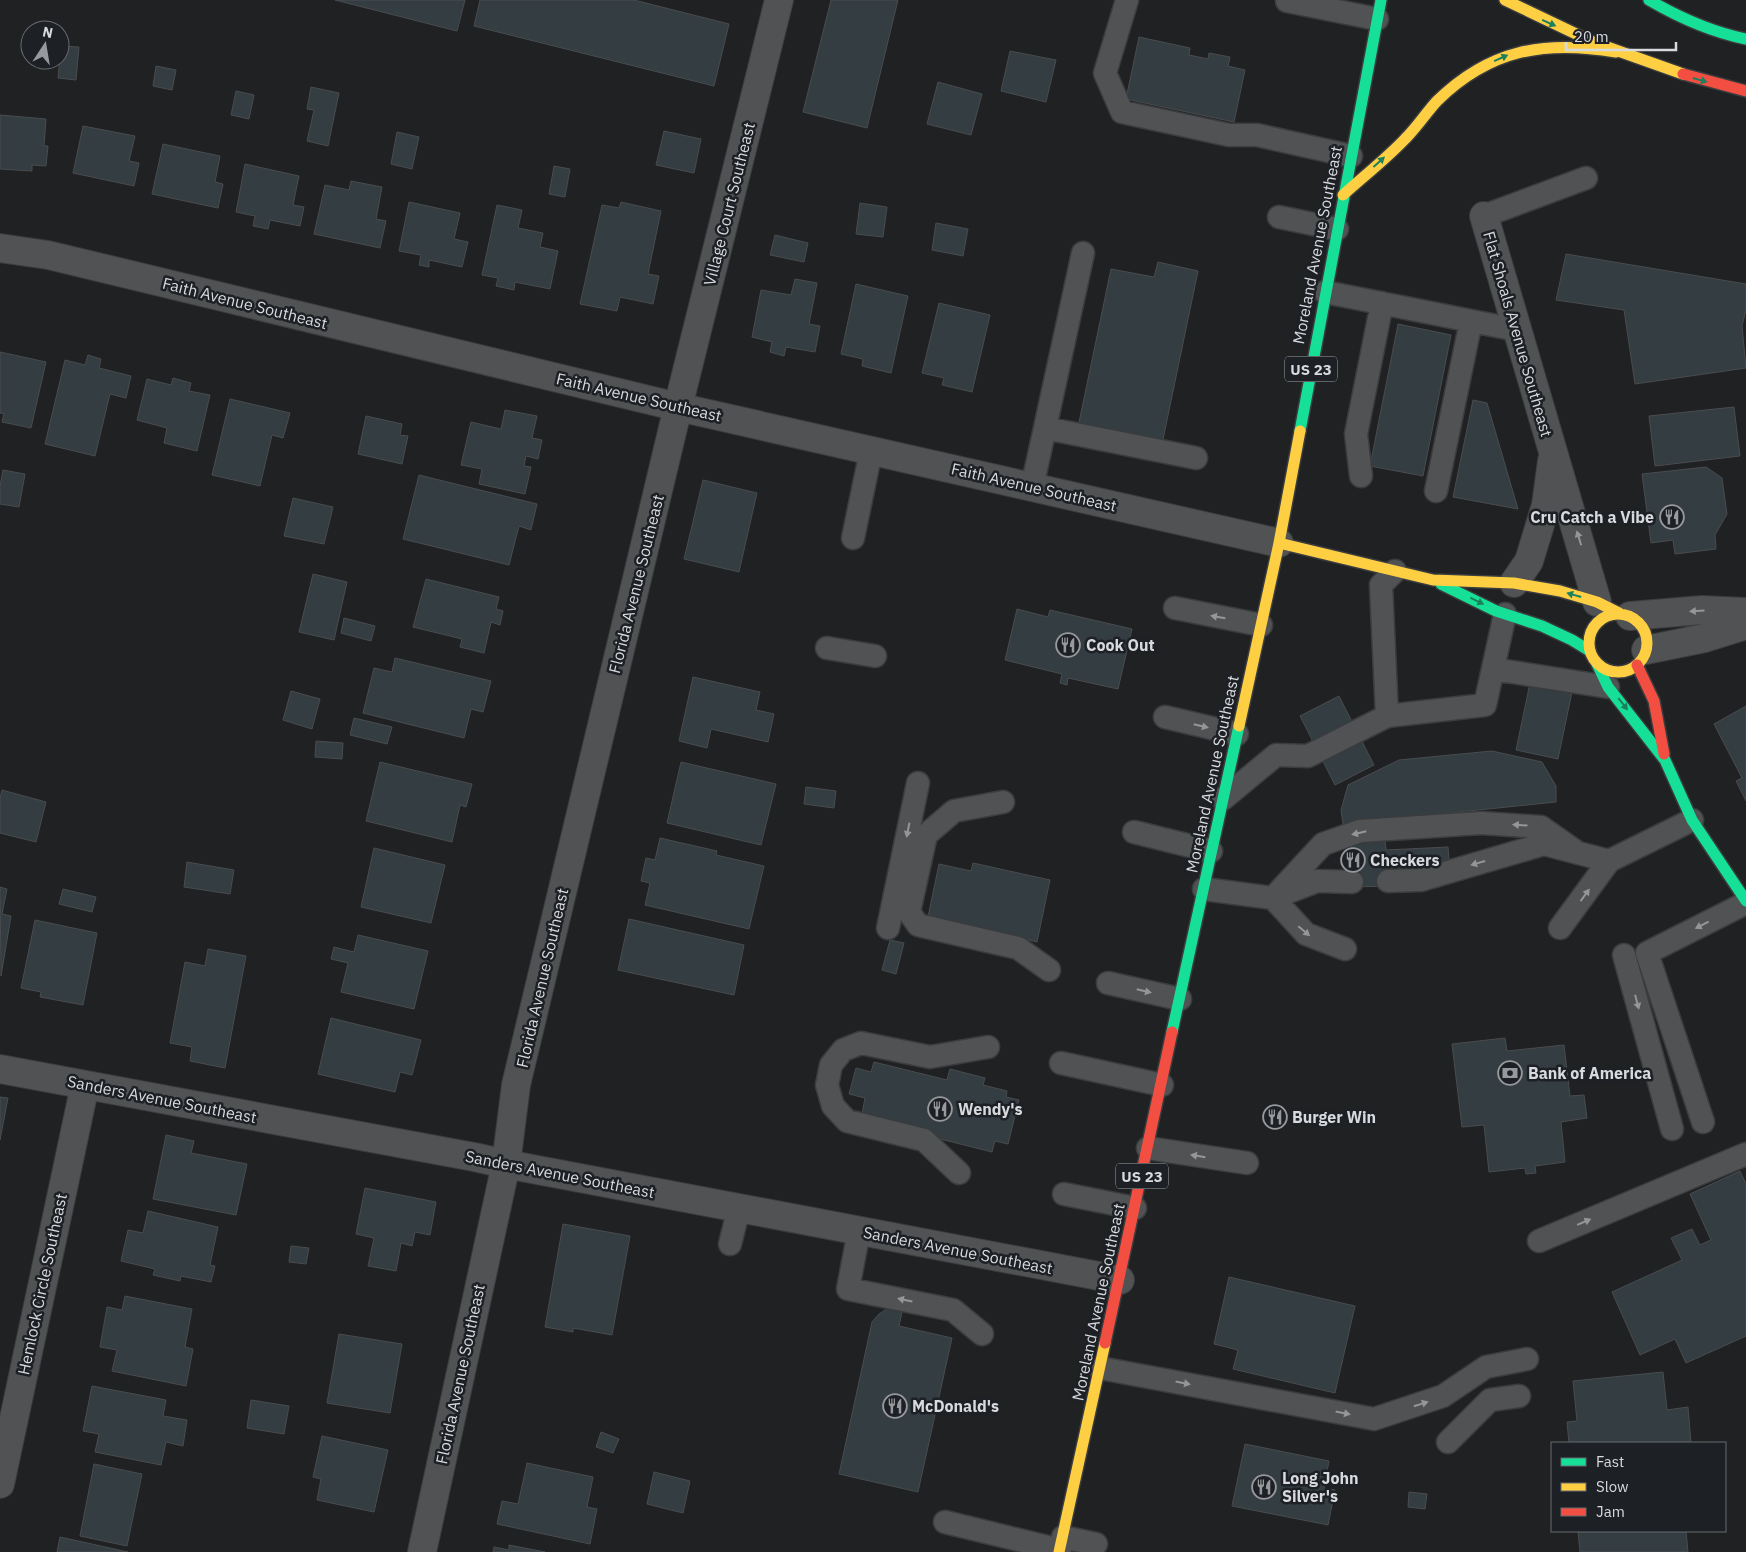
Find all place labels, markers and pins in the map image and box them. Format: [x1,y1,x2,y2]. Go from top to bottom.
restaurant icon: Cru Catch a Vibe [1659,504,1685,530]
place label: Cru Catch a Vibe [1530,507,1654,527]
restaurant icon: Cook Out [1055,632,1081,658]
place label: Cook Out [1086,635,1155,655]
restaurant icon: Checkers [1340,847,1366,873]
place label: Checkers [1370,850,1440,870]
bank icon: Bank of America [1497,1060,1523,1086]
place label: Bank of America [1528,1063,1651,1083]
restaurant icon: Wendy's [927,1096,953,1122]
place label: Wendy's [958,1099,1023,1119]
restaurant icon: Burger Win [1262,1104,1288,1130]
place label: Burger Win [1292,1107,1376,1127]
restaurant icon: McDonald's [882,1393,908,1419]
place label: McDonald's [912,1396,999,1416]
place label: Long John Silver's [1282,1468,1359,1506]
restaurant icon: Long John Silver's [1251,1474,1277,1500]

